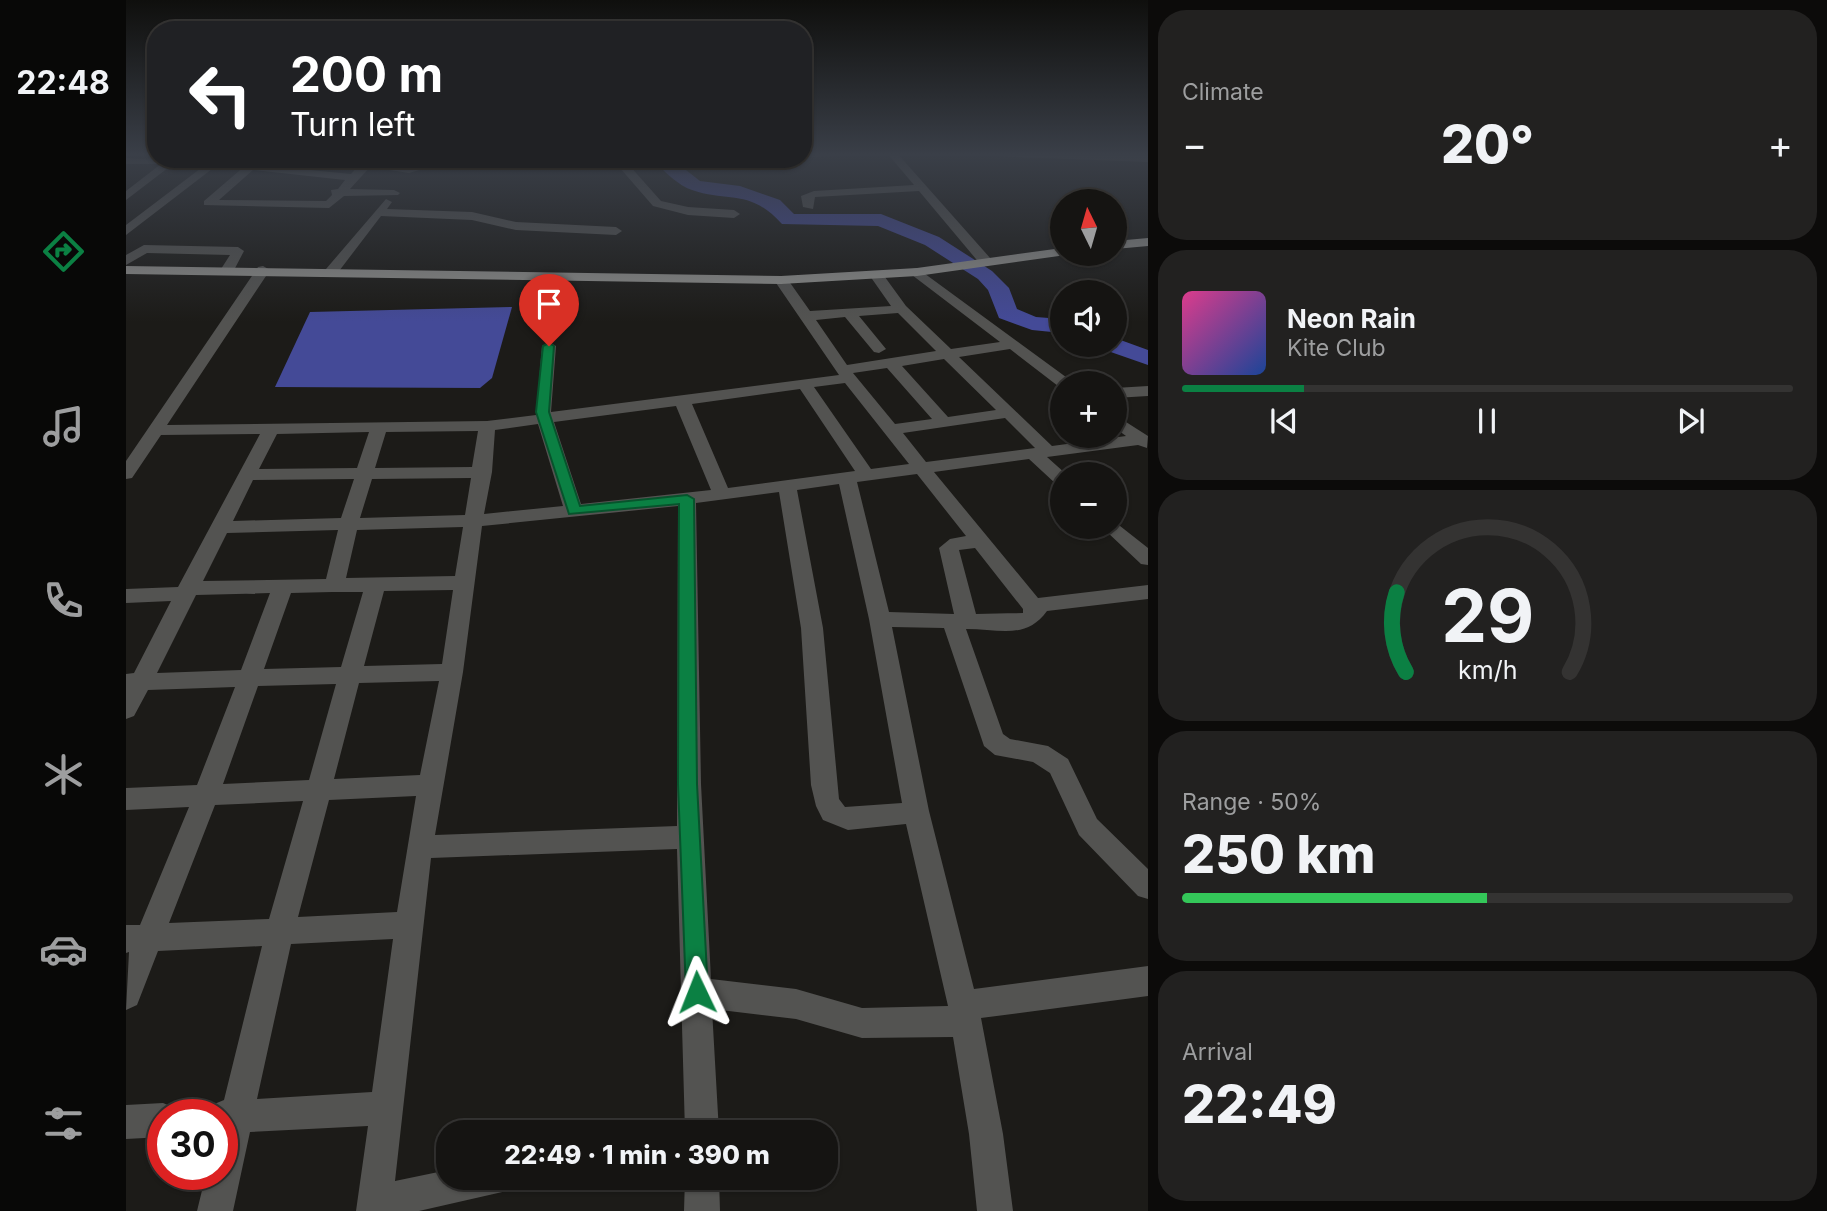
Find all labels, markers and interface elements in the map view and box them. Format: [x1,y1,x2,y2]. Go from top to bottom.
text: 200 m [290,45,443,104]
icon: left [175,49,266,140]
text: 22:48 [16,63,110,102]
text: Climate [1182,78,1264,106]
text: Turn left [290,105,415,144]
text: 20° [1441,113,1534,176]
text: − [1182,121,1207,167]
text: + [1768,121,1793,167]
north arrow [1050,189,1127,266]
map controls [1050,189,1127,539]
icon: directions [39,227,88,276]
pin [519,274,579,346]
button: sound [1050,280,1127,357]
icon: arrive [530,285,568,323]
text: Neon Rain [1287,303,1416,334]
text: Kite Club [1287,334,1386,362]
button: + [1050,371,1127,448]
icon: music [39,402,88,451]
icon: previous [1265,402,1303,440]
icon: pause [1468,402,1506,440]
icon: next [1672,402,1710,440]
button: − [1050,462,1127,539]
text: 29 [1441,571,1534,660]
icon: phone [39,576,88,625]
text: km/h [1458,654,1517,684]
icon: climate [39,750,88,799]
text: Range · 50% [1182,788,1321,816]
text: 250 km [1182,823,1375,886]
icon: car [39,925,88,974]
position arrow [660,955,734,1029]
text: Arrival [1182,1038,1253,1066]
text: 22:49 [1182,1073,1337,1136]
icon: filters [39,1099,88,1148]
speed limit sign: 30 [147,1099,238,1190]
text: 22:49 · 1 min · 390 m [504,1139,770,1170]

